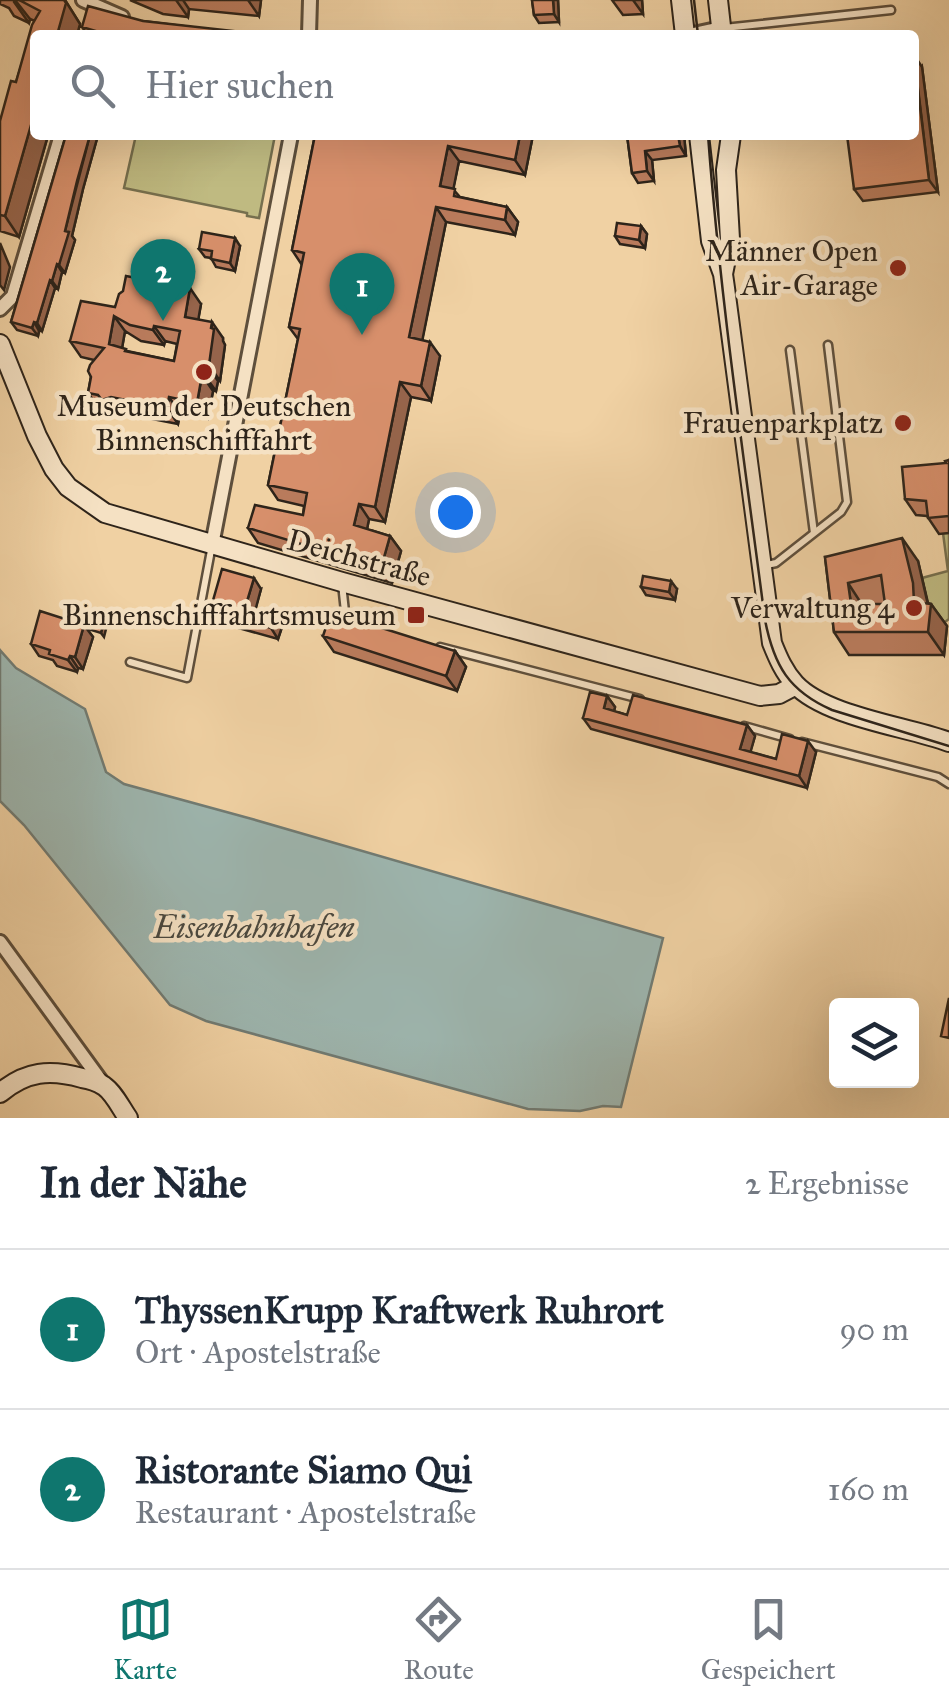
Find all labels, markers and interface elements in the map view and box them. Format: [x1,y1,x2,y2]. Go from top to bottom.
search box [30,30,919,140]
icon: search [65,58,120,113]
text: Hier suchen [145,62,334,108]
place label: Männer Open Air-Garage [705,233,878,303]
pin: 2 [130,238,196,321]
pin: 1 [330,252,394,335]
marker: Männer Open Air-Garage [887,257,909,279]
marker: Museum der Deutschen Binnenschifffahrt [193,361,215,383]
place label: Museum der Deutschen Binnenschifffahrt [57,388,351,458]
place label: Frauenparkplatz [683,405,883,441]
marker: Frauenparkplatz [892,412,914,434]
your location [430,487,481,538]
street label: Deichstraße [283,522,435,594]
place label: Verwaltung 4 [730,590,895,626]
place label: Binnenschifffahrtsmuseum [62,597,396,633]
marker: Verwaltung 4 [903,597,925,619]
marker: Binnenschifffahrtsmuseum [405,604,427,626]
water label: Eisenbahnhafen [152,908,355,947]
map controls [829,998,919,1088]
button: layers [829,998,919,1088]
text: In der Nähe [40,1157,247,1209]
text: 2 Ergebnisse [745,1164,909,1203]
text: ThyssenKrupp Kraftwerk Ruhrort [135,1287,664,1333]
text: 1 [66,1310,79,1349]
text: 90 m [839,1310,909,1349]
text: Ort · Apostelstraße [135,1333,381,1372]
text: Ristorante Siamo Qui [135,1447,472,1493]
text: 2 [65,1470,80,1509]
text: 160 m [828,1470,909,1509]
text: Restaurant · Apostelstraße [135,1493,476,1532]
tab: Karte [113,1592,177,1687]
tab: Route [404,1592,474,1687]
tab: Gespeichert [701,1592,836,1687]

